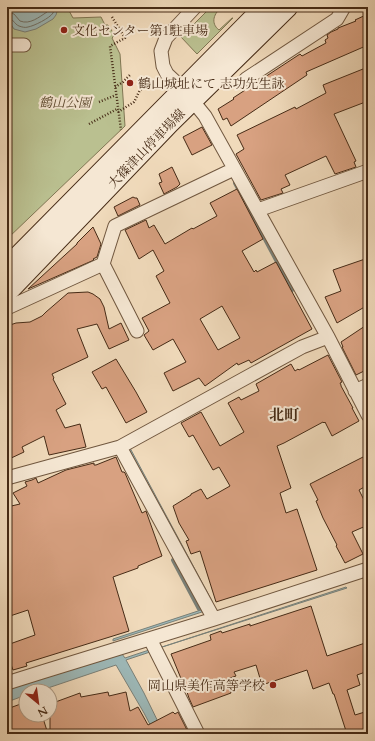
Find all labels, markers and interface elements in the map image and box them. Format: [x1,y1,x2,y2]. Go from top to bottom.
place label: 文化センター第1駐車場 [72,22,208,40]
marker: 文化センター第1駐車場 [59,25,69,35]
place label: 鶴山城址にて 志功先生詠 [138,75,285,93]
marker: 鶴山城址にて 志功先生詠 [125,78,135,88]
park label: 鶴山公園 [39,94,93,112]
street label: 大篠津山停車場線 [104,105,189,192]
district label: 北町 [269,405,299,425]
place label: 岡山県美作高等学校 [148,677,265,695]
marker: 岡山県美作高等学校 [268,680,278,690]
north arrow [18,683,58,723]
text: N [34,702,50,720]

